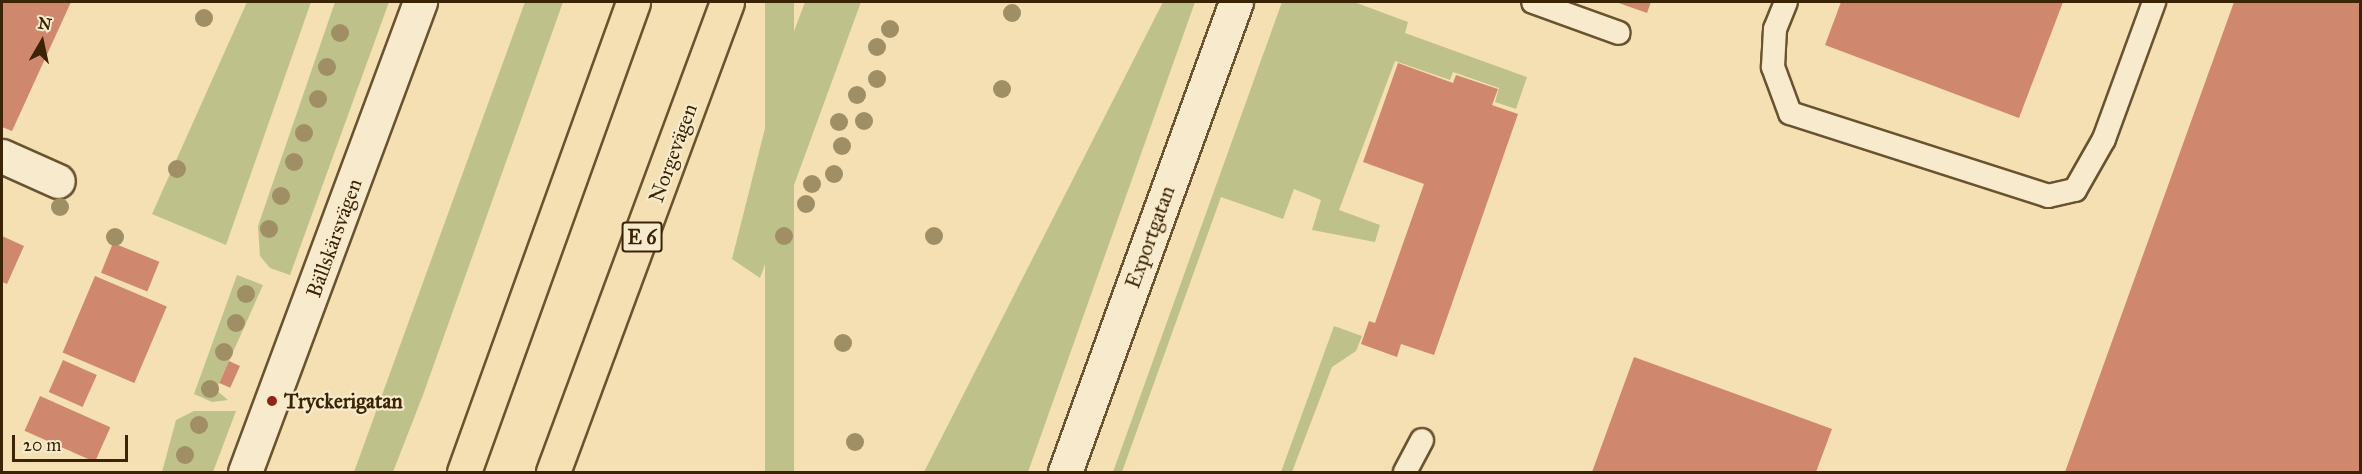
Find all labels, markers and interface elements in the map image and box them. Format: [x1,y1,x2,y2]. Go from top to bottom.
north arrow [12,12,72,72]
text: N [37,13,53,34]
street label: Norgevägen [644,100,702,206]
street label: Bällskärsvägen [301,175,367,301]
street label: Exportgatan [1120,182,1180,292]
road number: E 6 [621,220,663,254]
place label: Tryckerigatan [284,388,403,414]
marker: Tryckerigatan [265,394,279,408]
scale bar [15,423,130,461]
text: 20 m [23,434,61,456]

